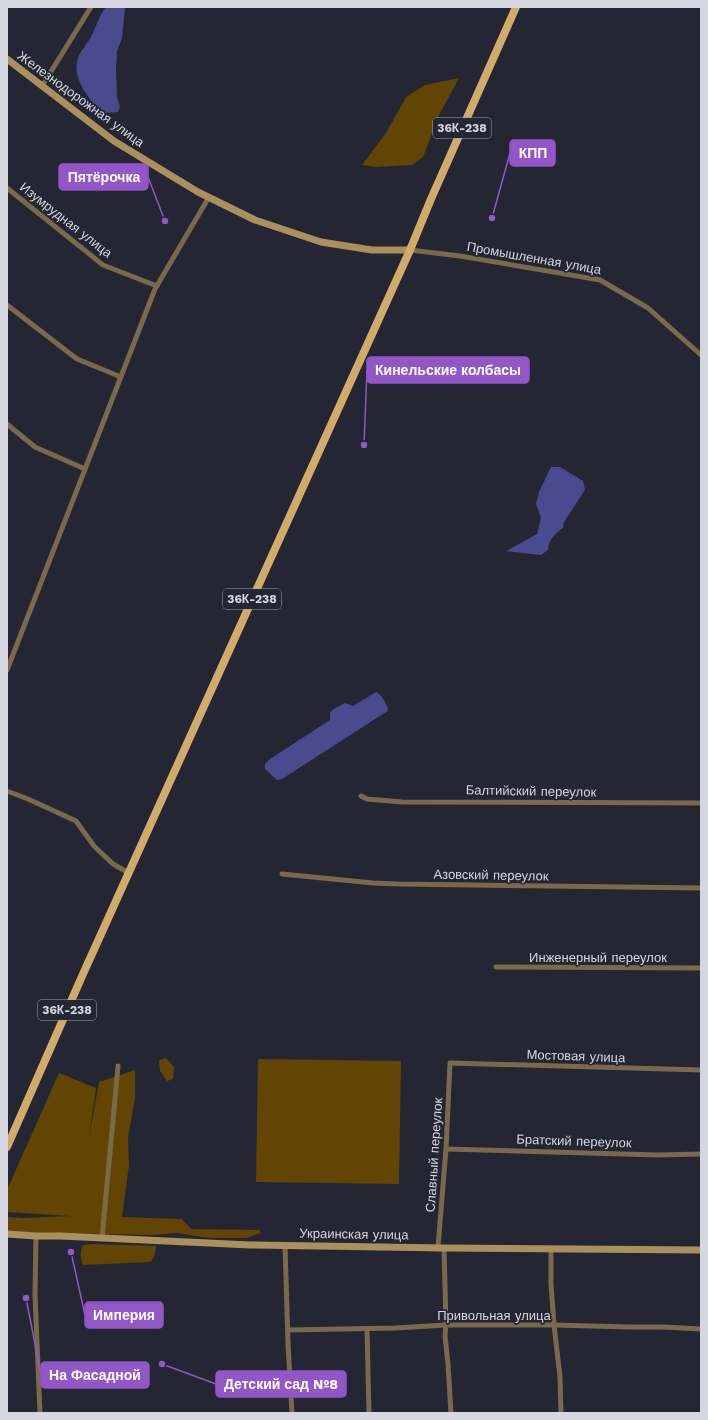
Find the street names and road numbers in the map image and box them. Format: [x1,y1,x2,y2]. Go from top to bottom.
street label: Железнодорожная улица [15,48,148,150]
road number: 36К-238 [433,118,491,138]
street label: Изумрудная улица [17,179,116,261]
street label: Промышленная улица [466,239,603,277]
road number: 36К-238 [223,589,281,609]
street label: Балтийский переулок [466,782,597,800]
street label: Азовский переулок [433,866,549,884]
street label: Инженерный переулок [529,950,667,965]
road number: 36К-238 [38,1000,96,1020]
street label: Мостовая улица [526,1047,626,1065]
street label: Славный переулок [423,1097,446,1213]
street label: Братский переулок [516,1131,632,1151]
street label: Украинская улица [299,1226,409,1242]
street label: Привольная улица [437,1308,552,1323]

